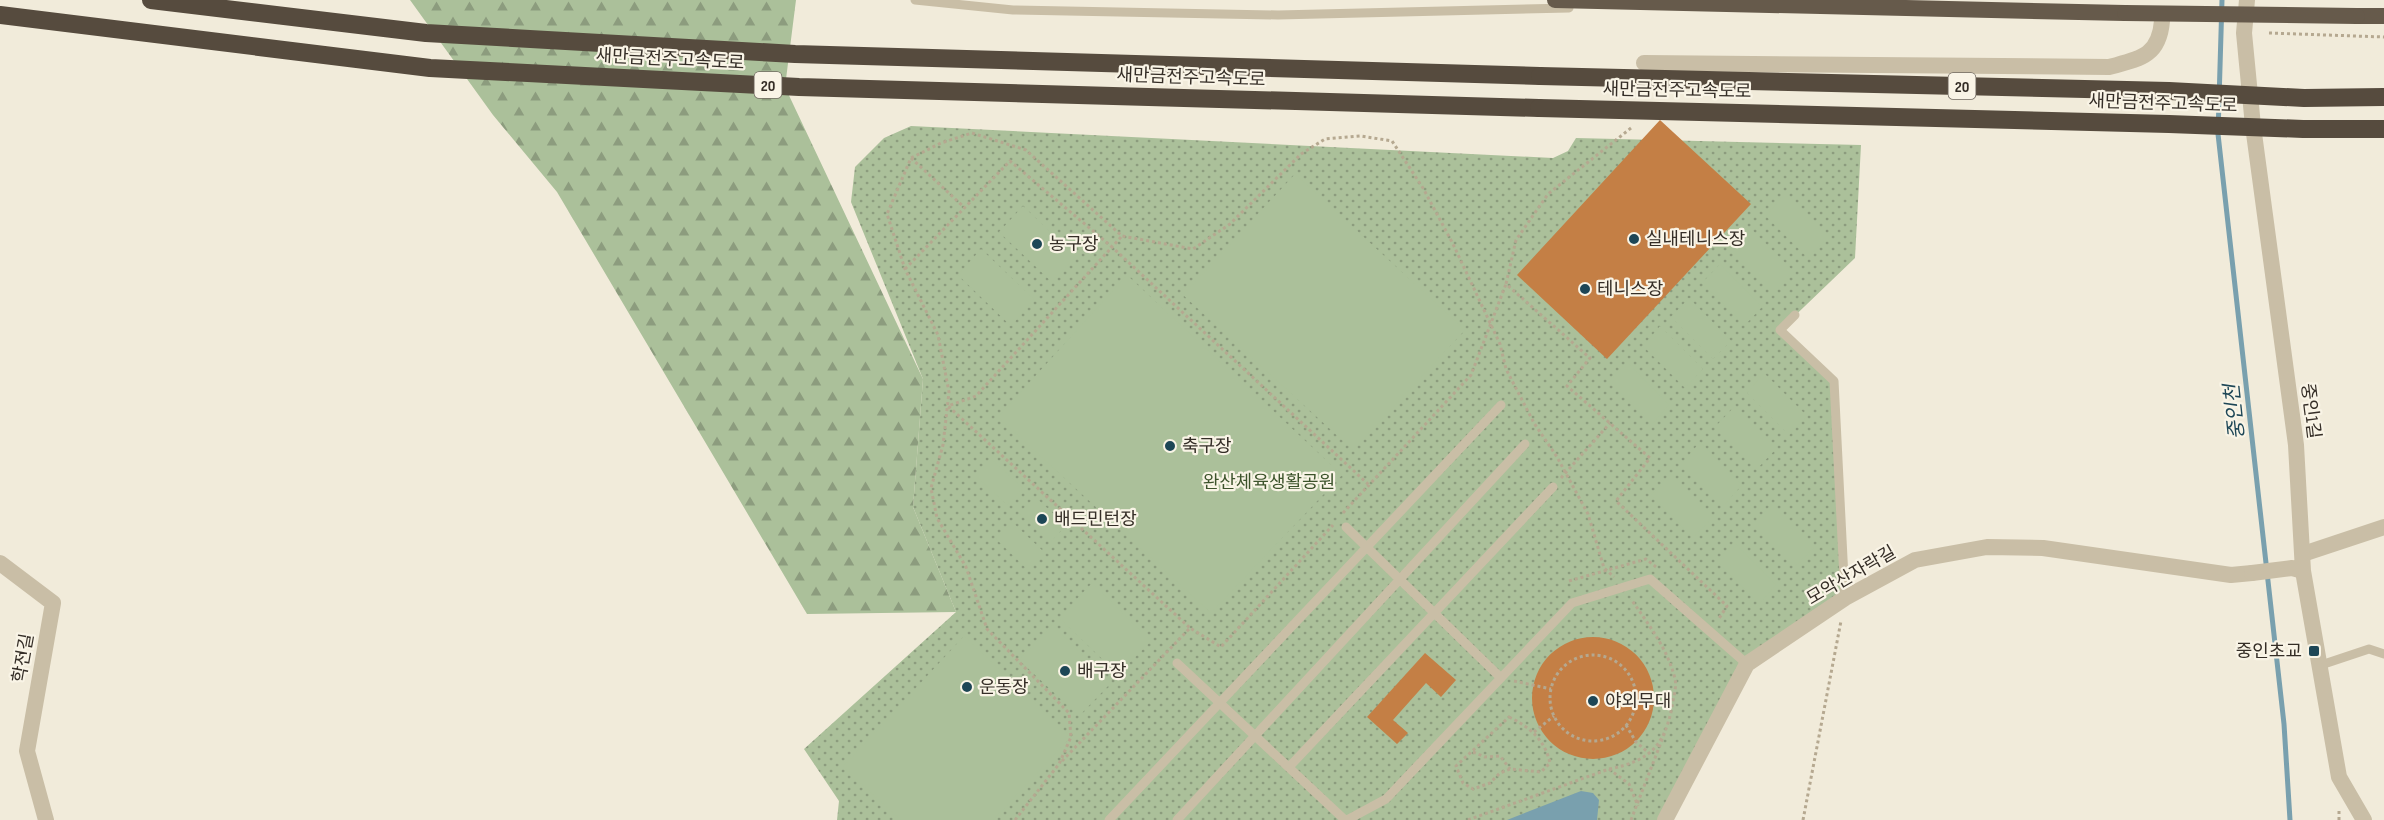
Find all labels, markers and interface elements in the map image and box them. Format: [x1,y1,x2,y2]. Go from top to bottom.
street label: 새만금전주고속도로 [595,45,745,74]
street label: 새만금전주고속도로 [1116,64,1266,91]
road number: 20 [754,72,782,98]
road number: 20 [1948,73,1976,99]
street label: 새만금전주고속도로 [1602,79,1752,102]
street label: 새만금전주고속도로 [2088,90,2238,117]
place label: 실내테니스장 [1646,229,1745,250]
marker: 실내테니스장 [1627,232,1641,246]
place label: 농구장 [1049,234,1099,255]
marker: 농구장 [1030,237,1044,251]
place label: 테니스장 [1597,279,1663,300]
marker: 테니스장 [1578,282,1592,296]
water label: 중인천 [2220,381,2250,441]
street label: 중인1길 [2297,382,2324,440]
place label: 축구장 [1182,436,1232,457]
marker: 축구장 [1163,439,1177,453]
park label: 완산체육생활공원 [1203,472,1335,493]
place label: 배드민턴장 [1054,509,1137,530]
marker: 배드민턴장 [1035,512,1049,526]
street label: 모악산자락길 [1803,541,1900,609]
street label: 학전길 [9,632,38,684]
place label: 중인초교 [2236,641,2302,662]
marker: 중인초교 [2307,644,2321,658]
place label: 배구장 [1077,661,1127,682]
marker: 배구장 [1058,664,1072,678]
place label: 운동장 [979,677,1029,698]
marker: 운동장 [960,680,974,694]
place label: 야외무대 [1605,691,1671,712]
marker: 야외무대 [1586,694,1600,708]

